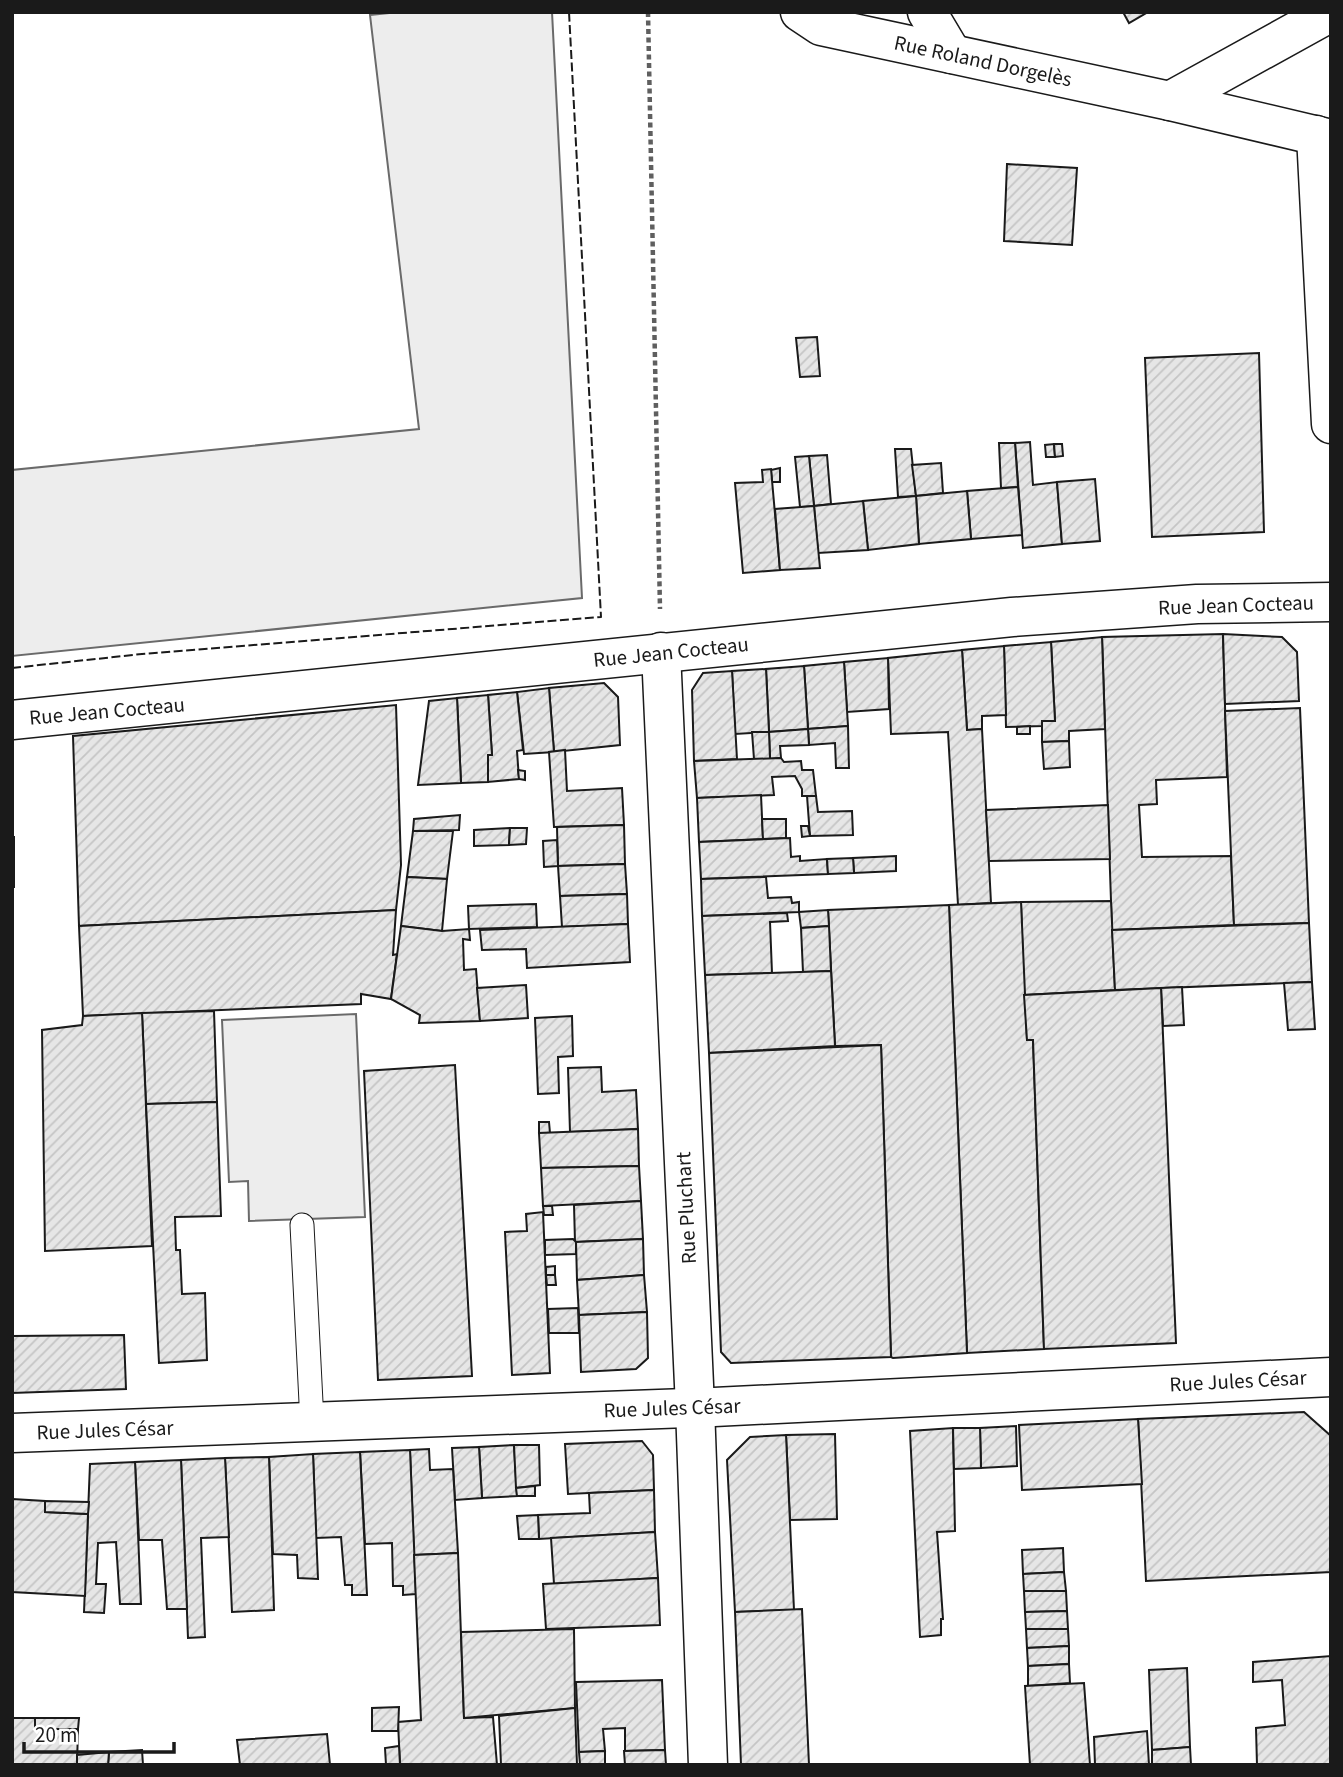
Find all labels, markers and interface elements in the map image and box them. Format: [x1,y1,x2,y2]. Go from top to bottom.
street label: Rue Roland Dorgelès [891,28,1075,95]
street label: Rue Jean Cocteau [1157,587,1315,623]
street label: Rue Jean Cocteau [592,629,750,675]
street label: Rue Jean Cocteau [28,689,186,733]
street label: Rue Pluchart [668,1151,704,1265]
street label: Rue Jules César [1169,1362,1308,1400]
street label: Rue Jules César [603,1391,742,1425]
street label: Rue Jules César [36,1413,175,1447]
scale bar [24,1710,175,1754]
text: 20 m [35,1720,77,1750]

